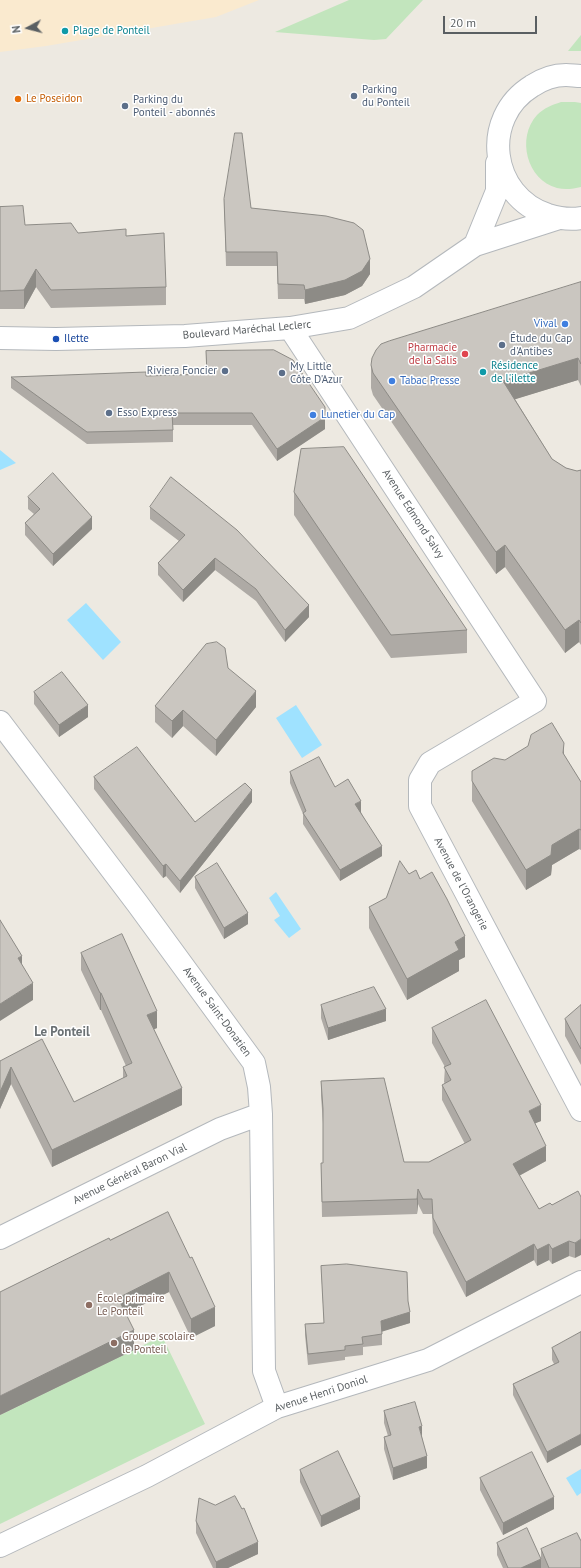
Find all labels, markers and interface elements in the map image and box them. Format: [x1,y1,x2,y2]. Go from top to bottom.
north arrow [8,8,48,48]
scale bar [445,8,539,34]
text: 20 m [450,15,476,30]
place label: Plage de Ponteil [73,24,150,38]
text: N [9,25,23,34]
marker: Plage de Ponteil [60,26,70,36]
place label: Parking du Ponteil [362,83,410,109]
marker: Parking du Ponteil [349,91,359,101]
place label: Le Poseidon [26,92,82,106]
place label: Parking du Ponteil - abonnés [133,93,215,119]
marker: Le Poseidon [13,94,23,104]
marker: Parking du Ponteil - abonnés [120,101,130,111]
place label: Vival [534,317,557,331]
street label: Boulevard Maréchal Leclerc [182,318,312,342]
marker: Vival [560,319,570,329]
place label: Ilette [64,332,89,346]
place label: Étude du Cap d'Antibes [510,332,572,358]
marker: Ilette [51,334,61,344]
marker: Étude du Cap d'Antibes [497,340,507,350]
place label: Pharmacie de la Salis [408,341,457,367]
marker: Pharmacie de la Salis [460,349,470,359]
place label: Résidence de l'ilette [491,359,538,385]
place label: My Little Côte D'Azur [290,360,343,386]
place label: Riviera Foncier [147,364,217,378]
marker: Riviera Foncier [220,366,230,376]
marker: Résidence de l'ilette [478,367,488,377]
marker: My Little Côte D'Azur [277,368,287,378]
place label: Tabac Presse [400,374,460,388]
marker: Tabac Presse [387,376,397,386]
place label: Esso Express [117,406,177,420]
marker: Esso Express [104,408,114,418]
place label: Lunetier du Cap [321,408,395,422]
marker: Lunetier du Cap [308,410,318,420]
street label: Avenue Edmond Salvy [379,467,447,561]
street label: Avenue de l'Orangerie [431,835,491,933]
street label: Avenue Saint-Donatien [180,965,254,1059]
district label: Le Ponteil [34,1024,90,1040]
street label: Avenue Général Baron Vial [71,1141,189,1207]
place label: École primaire Le Ponteil [97,1292,165,1318]
marker: École primaire Le Ponteil [84,1300,94,1310]
place label: Groupe scolaire le Ponteil [122,1330,195,1356]
marker: Groupe scolaire le Ponteil [109,1338,119,1348]
street label: Avenue Henri Doniol [273,1373,369,1415]

